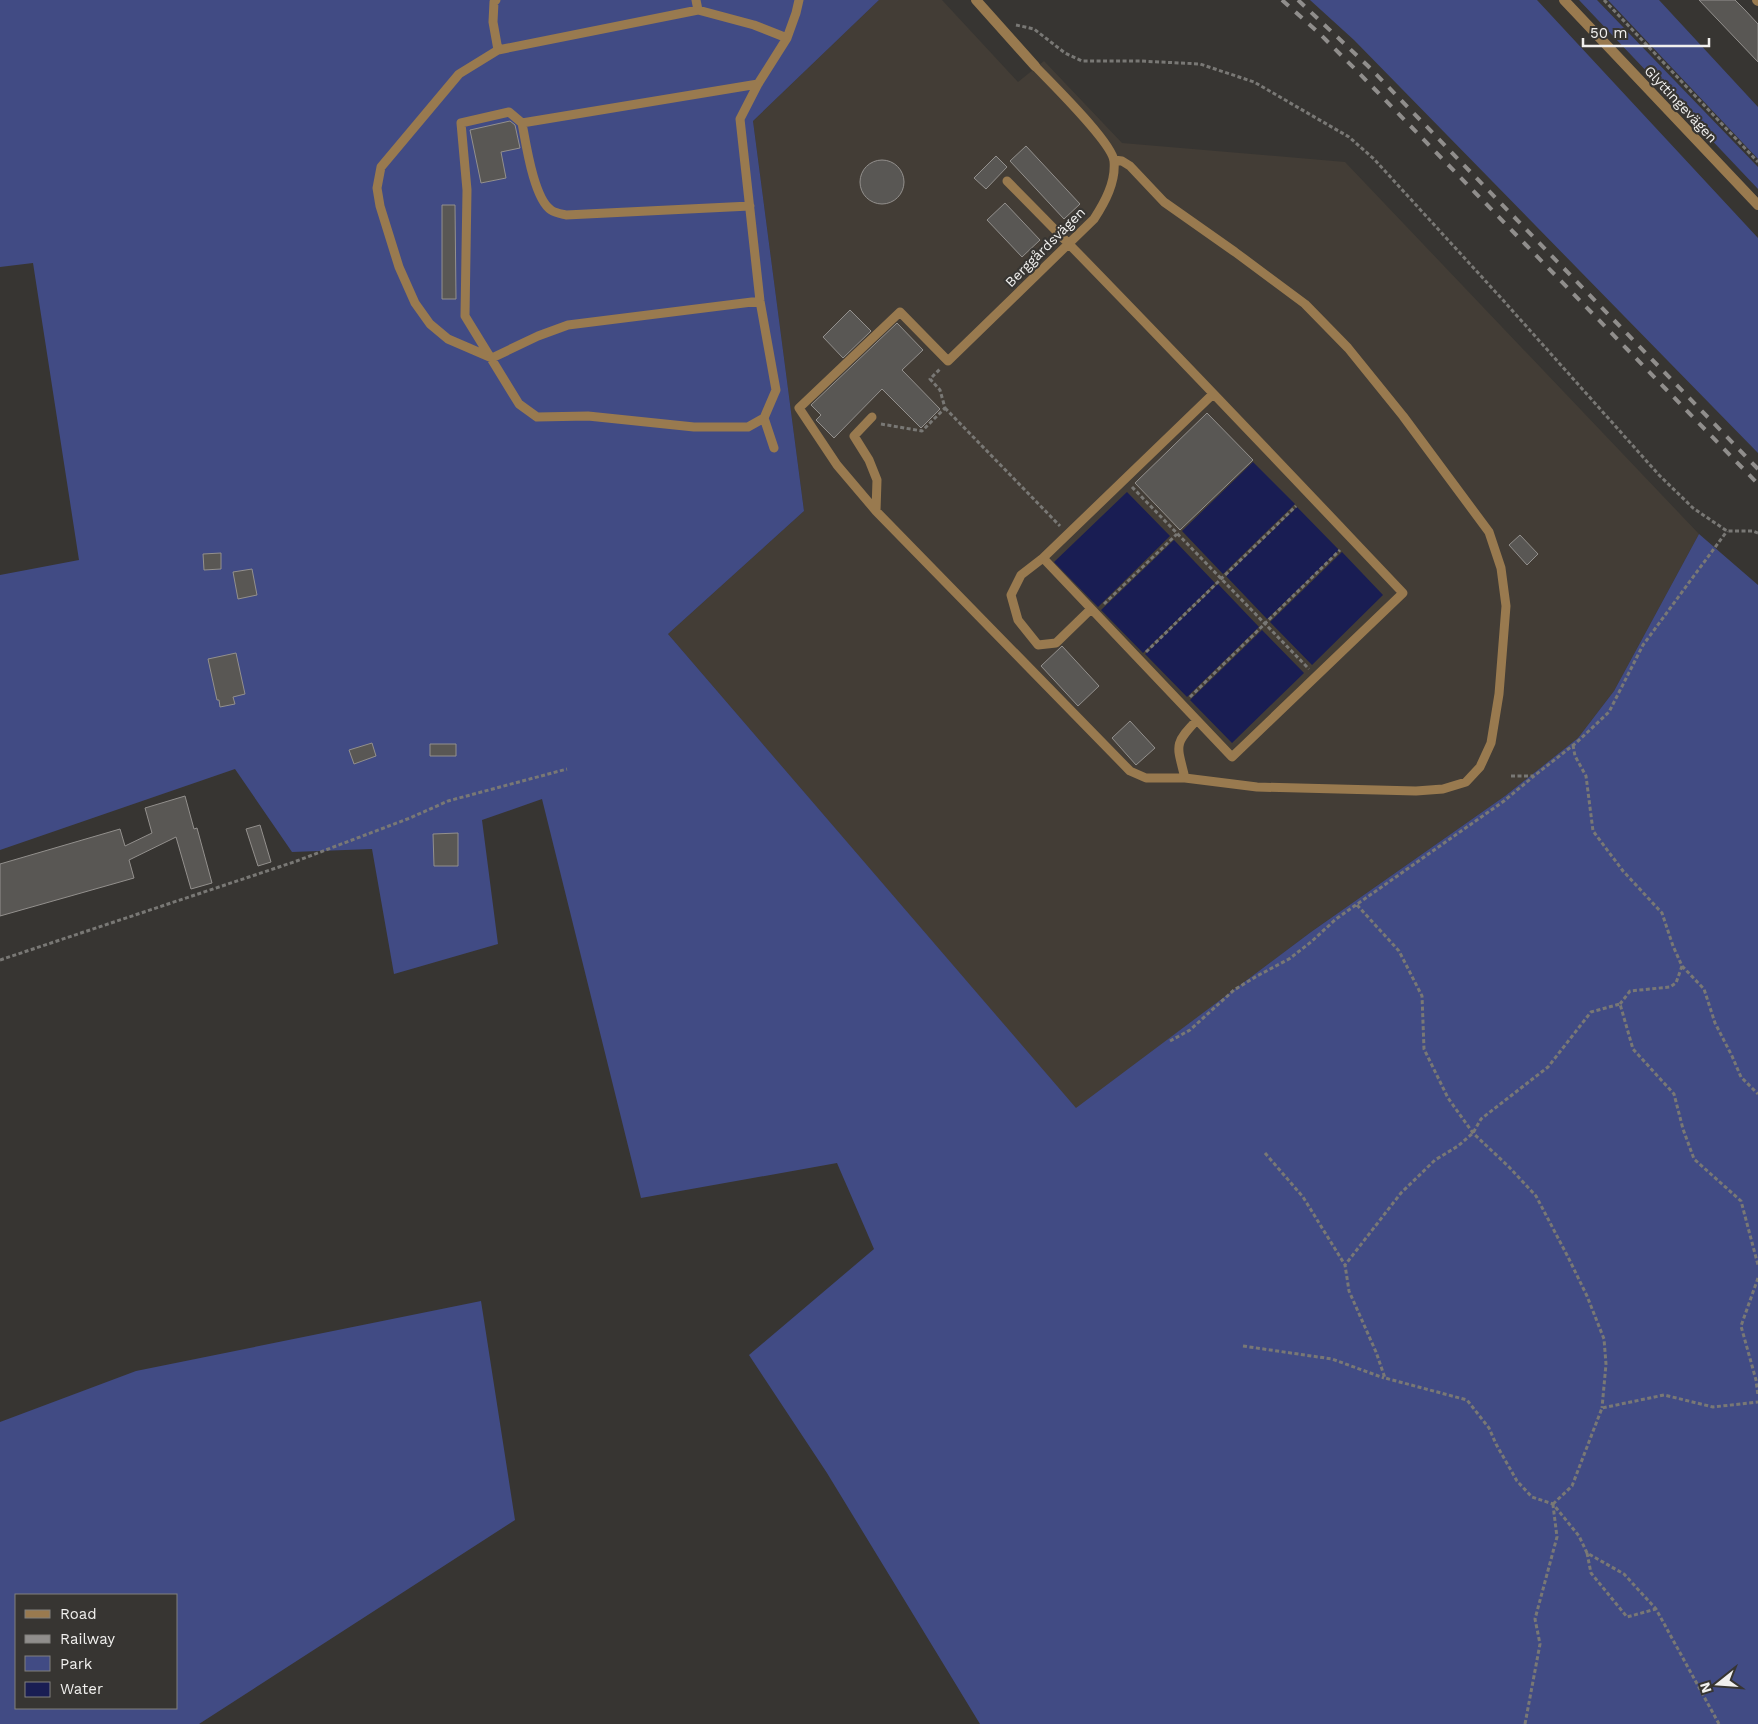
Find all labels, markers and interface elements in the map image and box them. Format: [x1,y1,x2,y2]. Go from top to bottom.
scale bar [1583,15,1709,47]
text: 50 m [1590,24,1627,42]
street label: Glyttingevägen [1641,62,1721,146]
street label: Berggårdsvägen [1002,204,1088,290]
legend [15,1594,178,1709]
text: Road [60,1605,97,1623]
text: Railway [60,1630,115,1648]
text: Park [60,1655,93,1673]
north arrow [1693,1659,1743,1709]
text: Water [60,1680,103,1698]
text: N [1696,1681,1715,1695]

